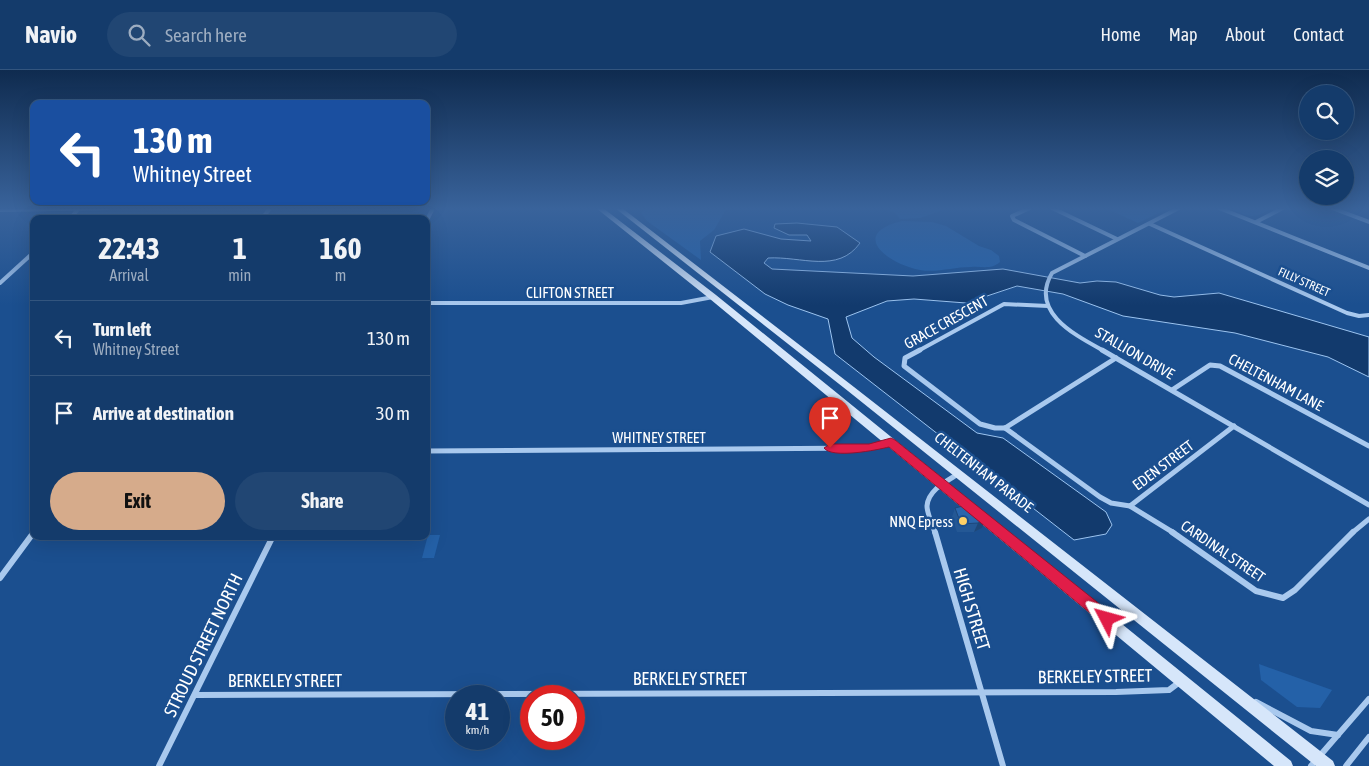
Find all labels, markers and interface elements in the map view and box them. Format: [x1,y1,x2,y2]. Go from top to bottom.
search box [107,12,457,57]
text: Navio [25,21,77,48]
icon: search [125,21,153,49]
text: Search here [165,24,247,46]
text: Home [1101,24,1141,45]
text: Map [1169,24,1198,45]
text: About [1226,24,1265,45]
text: Contact [1293,24,1344,45]
map controls [1299,85,1354,205]
button: search [1299,85,1354,140]
icon: left [50,120,115,185]
text: 130 m [133,120,212,160]
button: layers [1299,150,1354,205]
text: Whitney Street [133,161,252,187]
text: 22:43 [98,231,160,265]
text: 1 [233,231,247,265]
text: 160 [319,231,362,265]
street label: FILLY STREET [1276,264,1333,300]
text: Arrival [110,266,149,284]
text: min [228,266,251,284]
text: m [335,266,346,284]
street label: CLIFTON STREET [526,284,614,301]
street label: GRACE CRESCENT [901,292,991,352]
text: Turn left [93,318,151,340]
icon: left [50,324,78,352]
street label: STALLION DRIVE [1093,324,1178,383]
text: 130 m [367,327,410,349]
text: Whitney Street [93,340,179,358]
street label: CHELTENHAM LANE [1226,350,1327,414]
pin [809,397,851,448]
icon: arrive [50,399,78,427]
text: Arrive at destination [93,402,234,424]
text: 30 m [376,402,410,424]
icon: arrive [816,404,844,432]
street label: CHELTENHAM PARADE [931,428,1037,516]
street label: WHITNEY STREET [612,429,706,446]
street label: EDEN STREET [1129,436,1197,493]
button: Exit [50,472,225,530]
button: Share [235,472,410,530]
place label: NNQ Epress [889,513,953,530]
marker: NNQ Epress [957,515,969,527]
street label: CARDINAL STREET [1178,517,1269,586]
street label: HIGH STREET [950,565,995,653]
street label: STROUD STREET NORTH [159,570,247,720]
position arrow [1080,592,1132,644]
street label: BERKELEY STREET [1038,665,1153,687]
street label: BERKELEY STREET [633,668,747,689]
street label: BERKELEY STREET [228,670,342,691]
speed limit sign: 50 [520,685,585,750]
text: 41 [466,697,489,725]
text: km/h [466,723,489,737]

